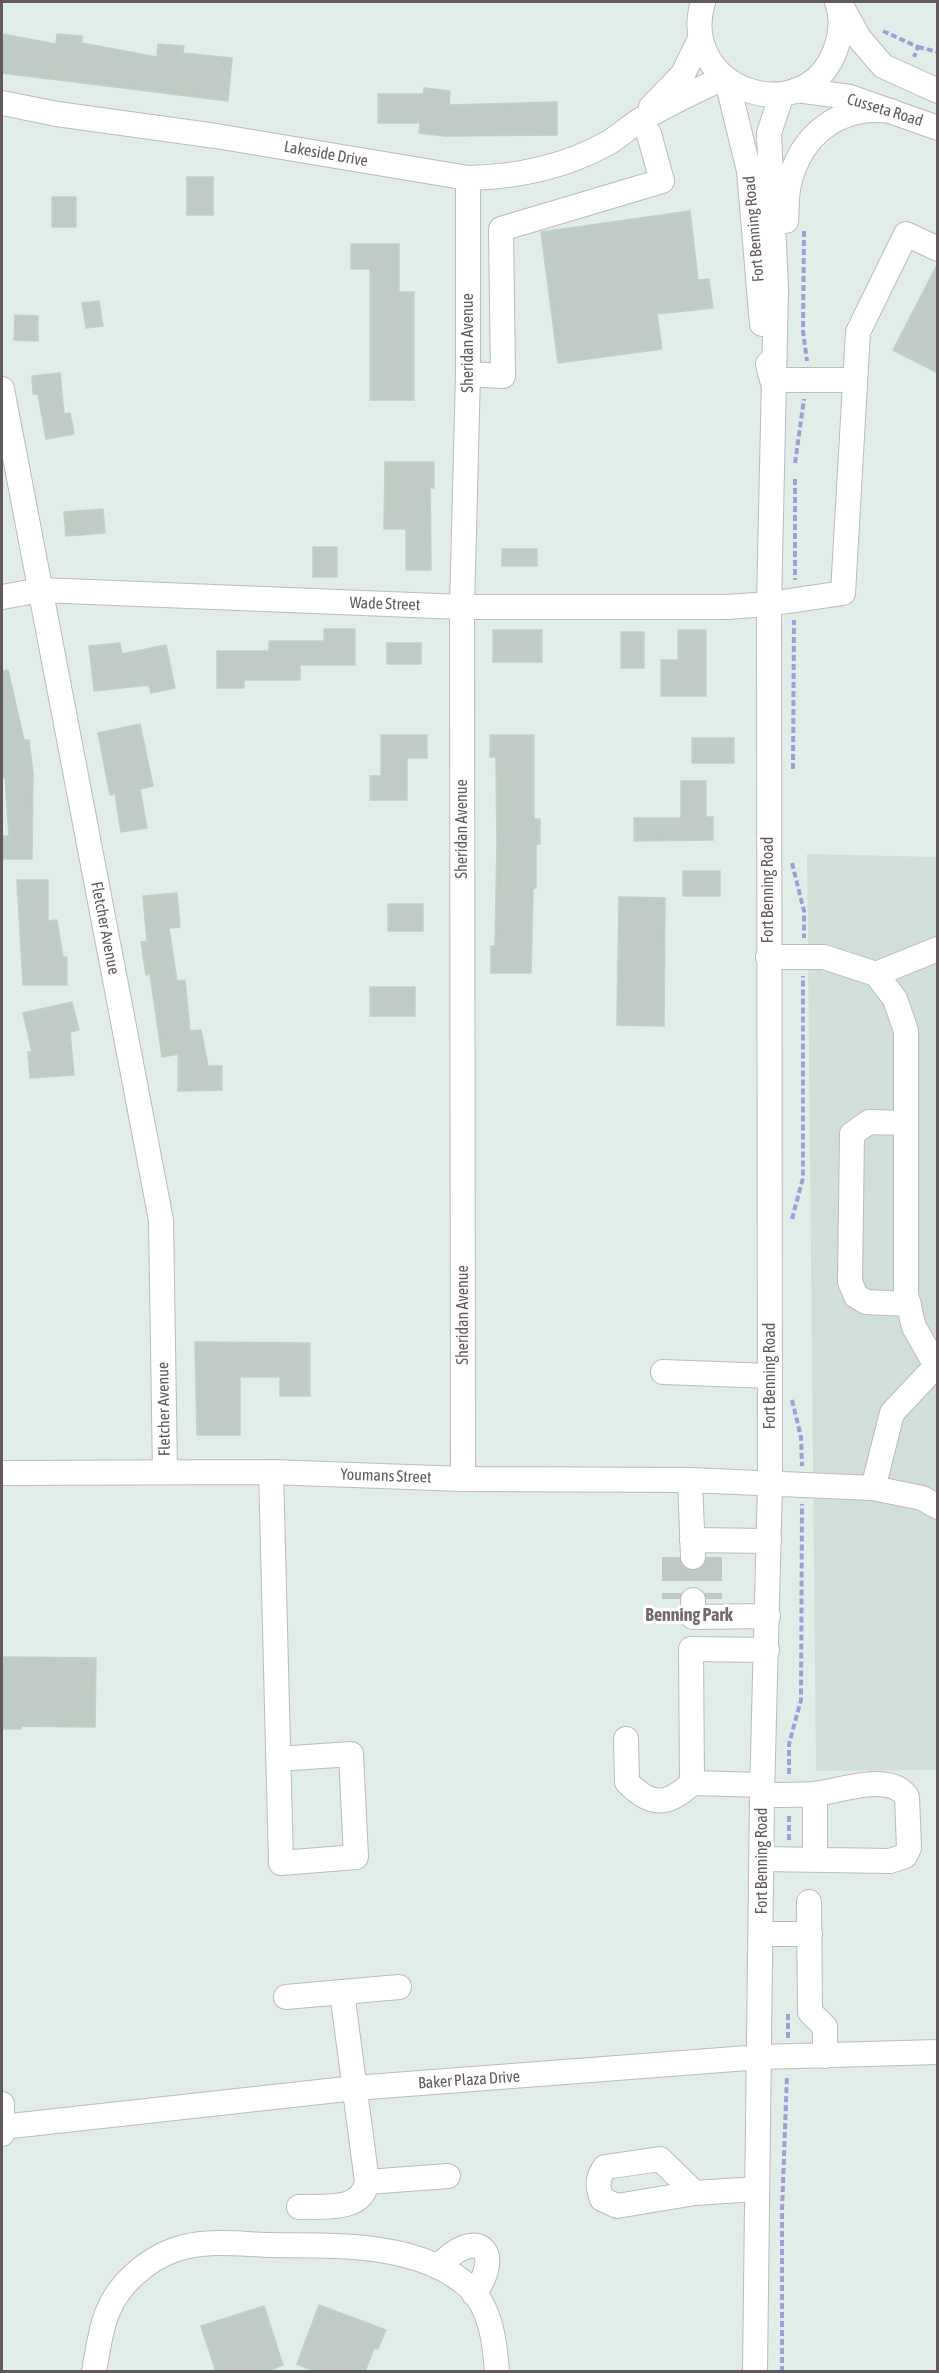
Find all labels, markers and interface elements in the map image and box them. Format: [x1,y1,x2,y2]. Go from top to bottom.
street label: Cusseta Road [845,89,925,131]
street label: Lakeside Drive [282,137,370,171]
street label: Fort Benning Road [740,175,768,283]
street label: Sheridan Avenue [458,293,478,393]
street label: Wade Street [349,593,421,615]
street label: Sheridan Avenue [452,779,472,879]
street label: Fort Benning Road [758,837,778,943]
street label: Fletcher Avenue [87,880,123,976]
street label: Sheridan Avenue [453,1265,473,1365]
street label: Fort Benning Road [760,1323,780,1429]
street label: Fletcher Avenue [154,1362,174,1456]
street label: Youmans Street [340,1465,432,1487]
district label: Benning Park [645,1604,733,1626]
street label: Fort Benning Road [752,1808,772,1914]
street label: Baker Plaza Drive [418,2067,520,2093]

